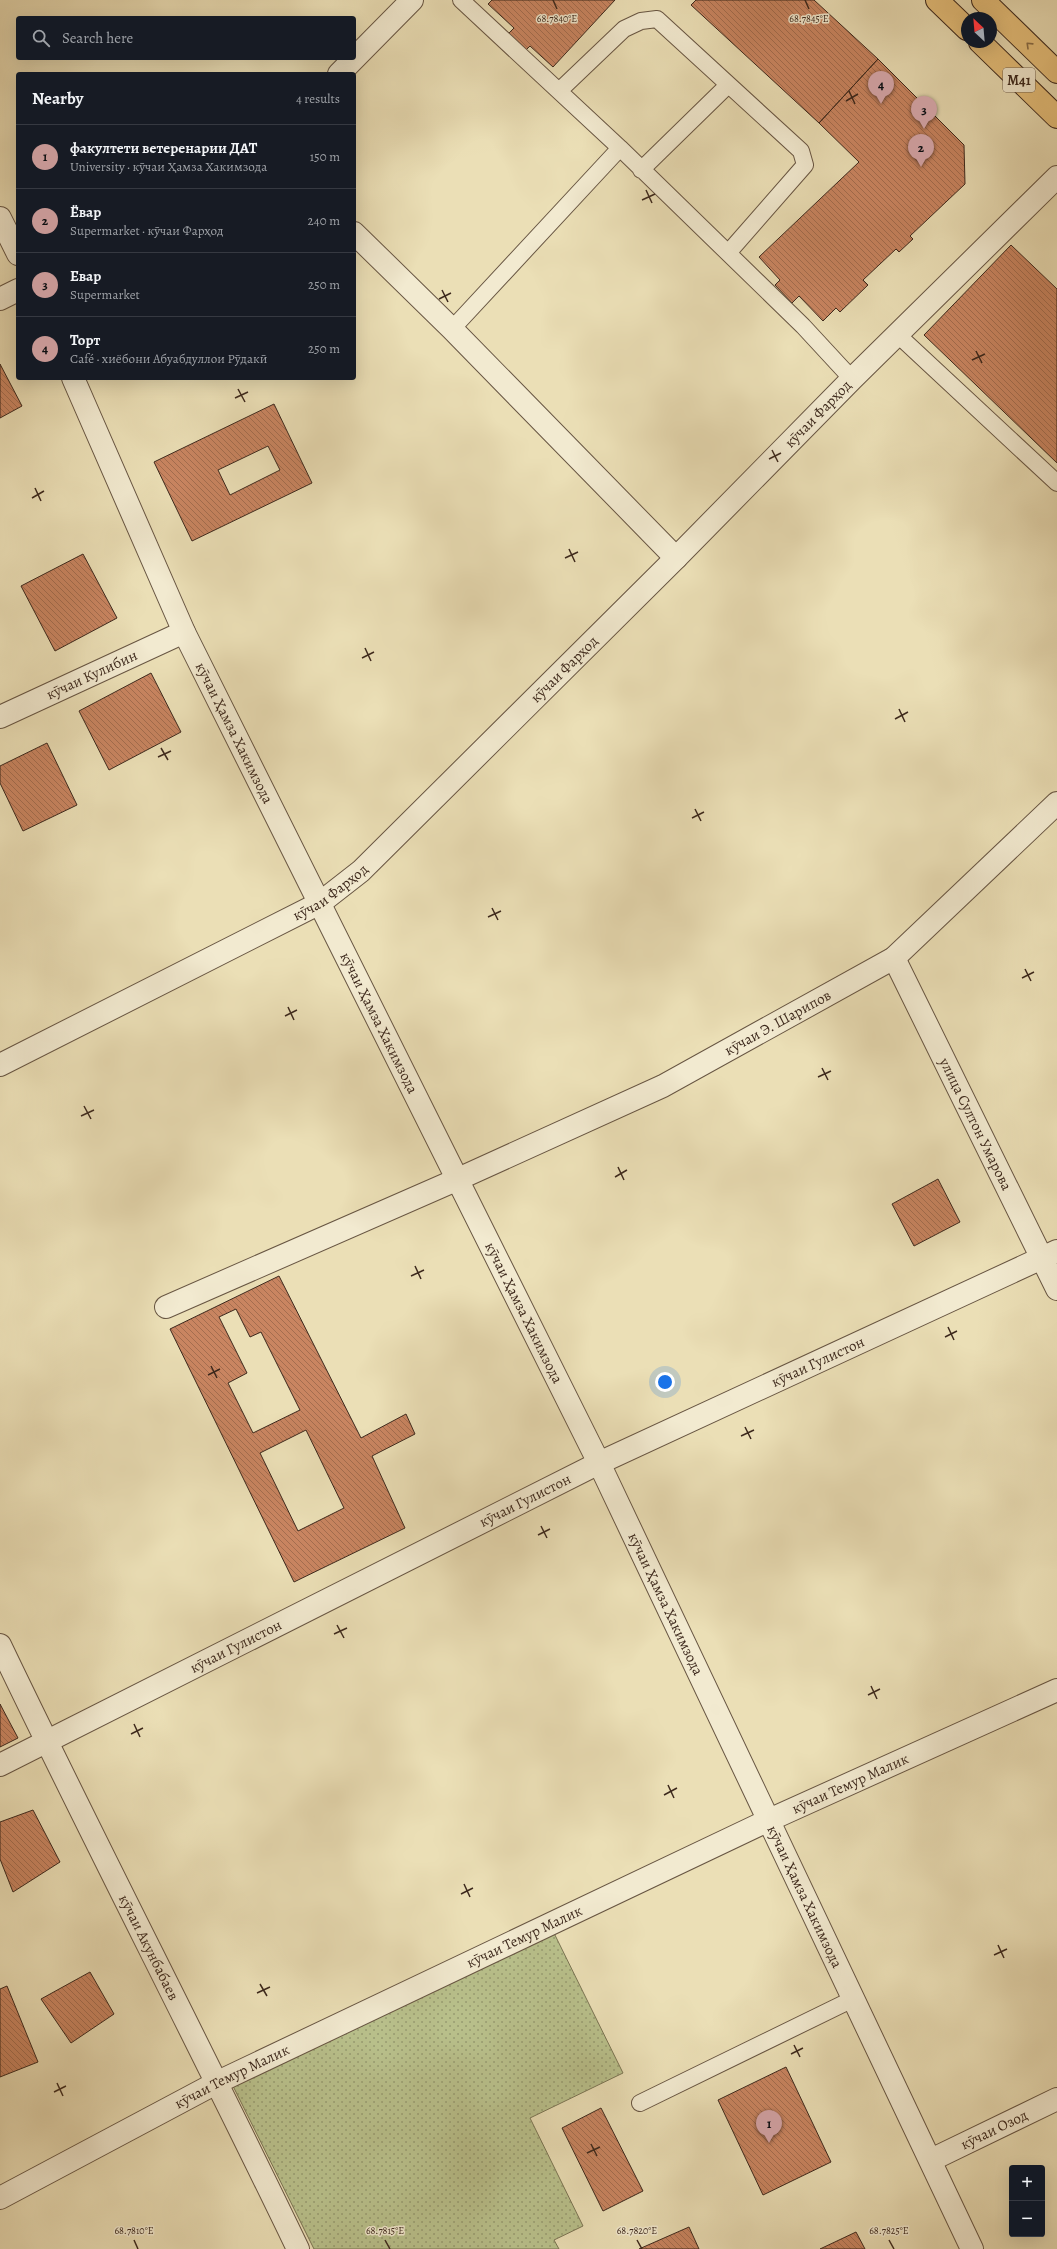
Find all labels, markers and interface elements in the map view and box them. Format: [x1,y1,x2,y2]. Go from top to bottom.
text: 68.7840°E [537,12,577,25]
text: 68.7845°E [789,12,829,25]
north arrow [961,12,997,48]
search box [16,16,356,60]
icon: search [30,27,52,49]
text: Search here [62,28,133,48]
one-way arrow [1026,42,1034,50]
road number: M41 [1003,68,1035,92]
pin: 4 [868,71,894,104]
text: Nearby [32,87,83,110]
text: 4 results [296,90,340,107]
pin: 3 [911,96,937,129]
pin: 2 [908,134,934,167]
text: факултети ветеренарии ДАТ [70,138,257,158]
text: 1 [43,148,47,165]
text: 150 m [310,148,340,165]
text: University · кӯчаи Ҳамза Хакимзода [70,158,267,175]
text: Ёвар [70,202,101,222]
text: 2 [42,212,48,229]
text: 240 m [308,212,340,229]
text: Supermarket · кӯчаи Фарҳод [70,222,223,239]
text: Евар [70,266,101,286]
text: 3 [42,276,48,293]
text: 250 m [308,276,340,293]
text: Supermarket [70,286,140,303]
text: Торт [70,330,100,350]
text: 4 [42,340,48,357]
text: 250 m [308,340,340,357]
text: Café · хиёбони Абуабдуллои Рӯдакӣ [70,350,267,367]
street label: кӯчаи Фарҳод [780,376,856,452]
street label: кӯчаи Фарҳод [526,631,602,707]
street label: кӯчаи Кулибин [43,645,141,704]
street label: кӯчаи Ҳамза Хакимзода [191,659,278,807]
street label: кӯчаи Фарҳод [289,860,372,925]
street label: кӯчаи Ҳамза Хакимзода [335,949,423,1097]
street label: кӯчаи Э. Шарипов [721,985,834,1060]
street label: улица Султон Умарова [934,1053,1017,1194]
street label: кӯчаи Ҳамза Хакимзода [480,1239,568,1387]
street label: кӯчаи Гулистон [768,1331,868,1392]
your location [655,1372,675,1392]
street label: кӯчаи Гулистон [476,1469,575,1532]
street label: кӯчаи Ҳамза Хакимзода [623,1529,708,1679]
street label: кӯчаи Гулистон [186,1614,285,1678]
street label: кӯчаи Темур Малик [789,1748,912,1818]
street label: кӯчаи Ҳамза Хакимзода [762,1822,847,1971]
street label: кӯчаи Акунбабаев [114,1891,184,2004]
street label: кӯчаи Темур Малик [463,1900,586,1972]
street label: кӯчаи Темур Малик [171,2039,293,2113]
street label: кӯчаи Озод [957,2105,1031,2154]
pin: 1 [756,2110,782,2143]
map controls [1009,2165,1045,2237]
button: + [1009,2165,1045,2201]
button: − [1009,2201,1045,2237]
text: 68.7810°E [114,2224,154,2237]
text: 68.7815°E [366,2224,404,2237]
text: 68.7820°E [617,2224,657,2237]
text: 68.7825°E [869,2224,909,2237]

